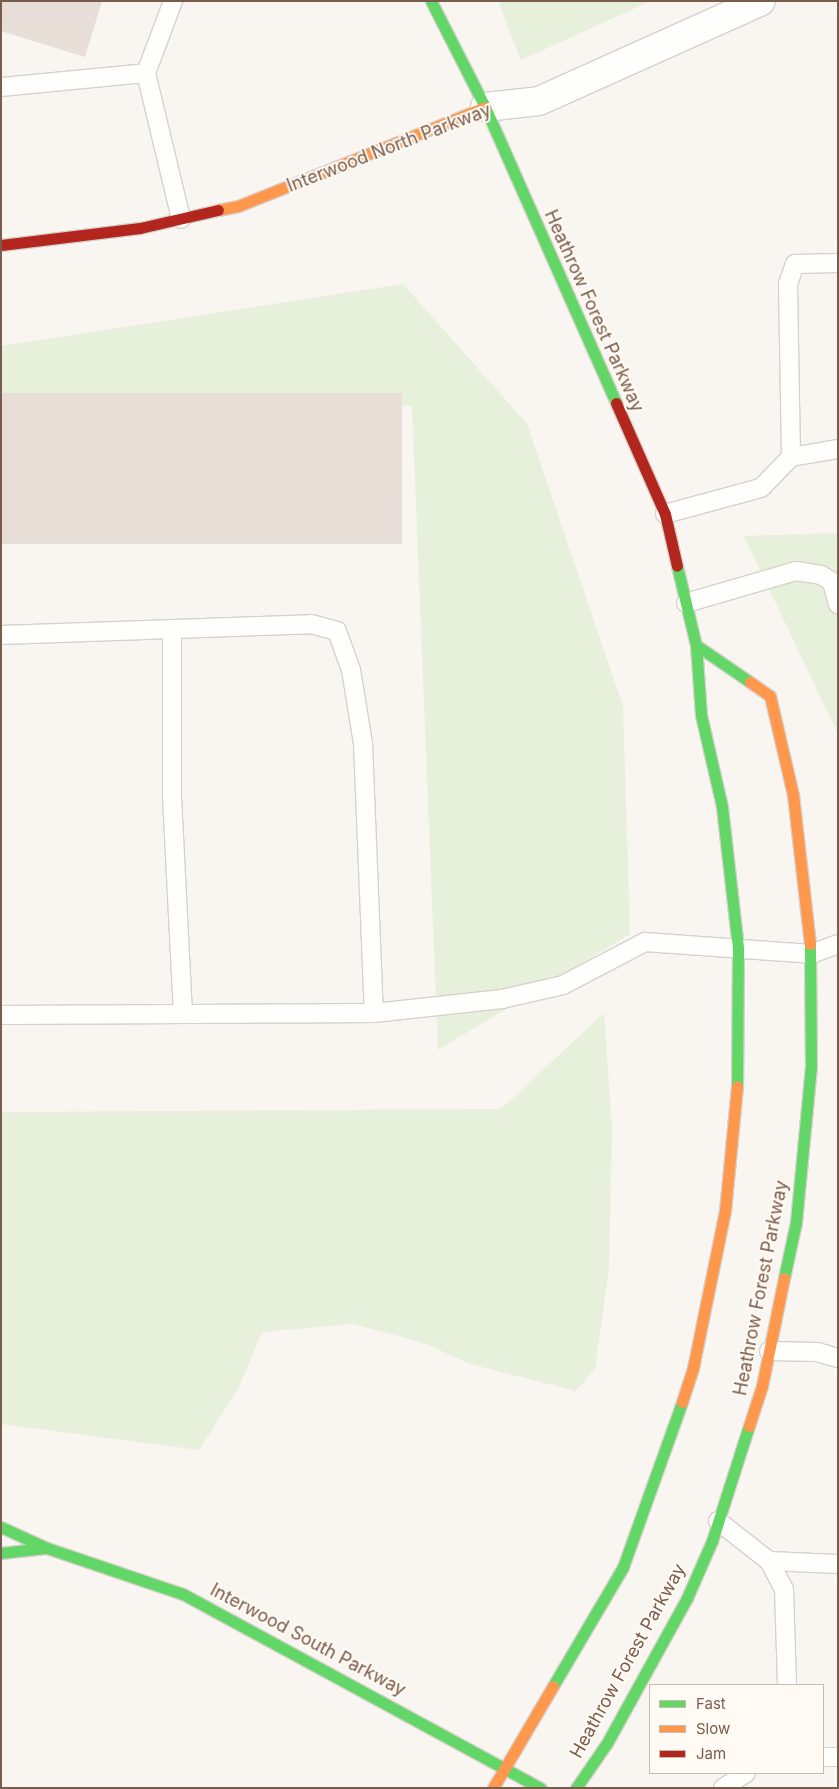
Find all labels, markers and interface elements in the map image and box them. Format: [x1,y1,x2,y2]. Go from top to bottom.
street label: Interwood North Parkway [284,99,494,197]
street label: Heathrow Forest Parkway [540,207,648,415]
street label: Heathrow Forest Parkway [730,1179,792,1397]
street label: Heathrow Forest Parkway [566,1560,690,1762]
street label: Interwood South Parkway [206,1579,410,1701]
legend [649,1684,824,1774]
text: Fast [696,1694,726,1713]
text: Slow [696,1719,730,1738]
text: Jam [696,1744,726,1763]

